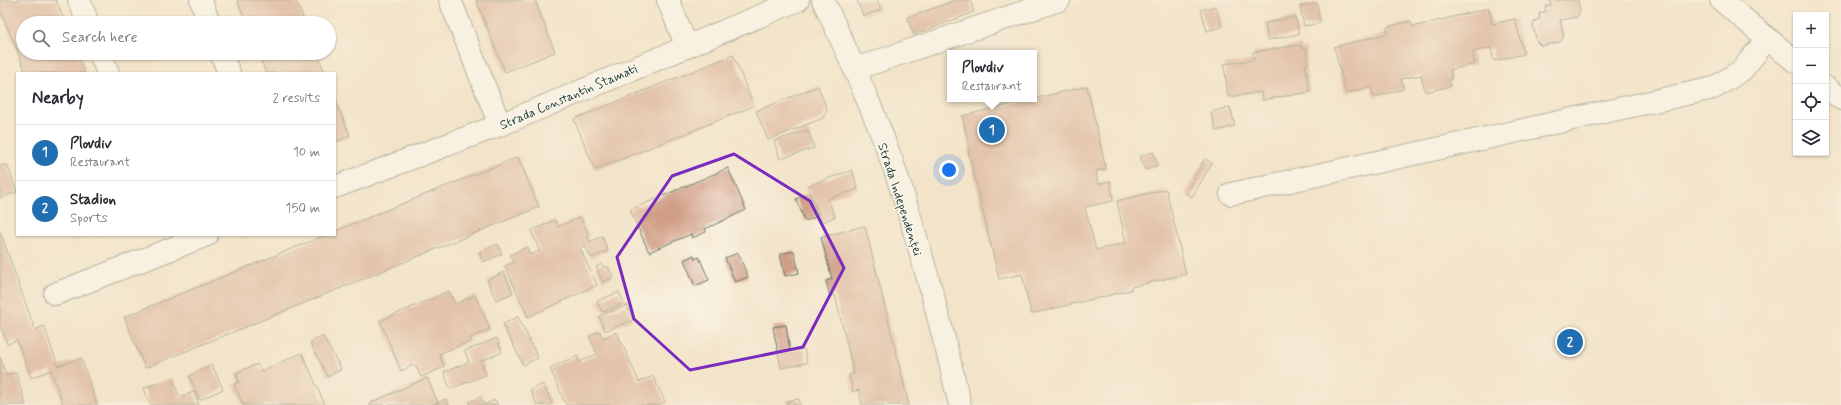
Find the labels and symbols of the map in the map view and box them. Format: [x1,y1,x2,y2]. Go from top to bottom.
street label: Strada Constantin Stamati [497,61,640,134]
pin: 1 [979,115,1005,145]
street label: Strada Independenței [873,141,926,258]
your location [939,160,959,180]
pin: 2 [1557,327,1583,357]

